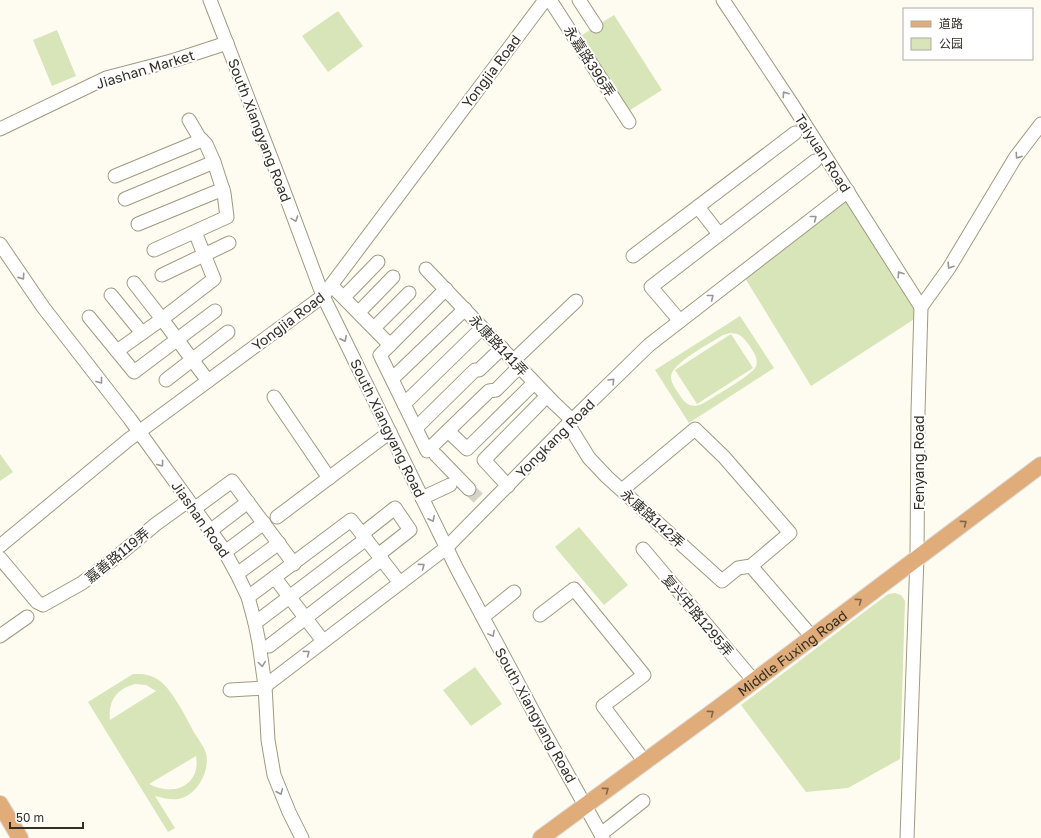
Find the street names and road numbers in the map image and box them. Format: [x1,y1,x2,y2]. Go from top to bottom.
street label: 永嘉路396弄 [561,22,619,100]
street label: Yongjia Road [458,31,524,111]
street label: Jiashan Market [94,46,196,92]
street label: South Xiangyang Road [225,56,295,204]
street label: Taiyuan Road [791,111,855,195]
street label: Yongjia Road [248,288,328,354]
street label: 永康路141弄 [466,311,532,379]
street label: South Xiangyang Road [347,356,429,500]
street label: Yongkang Road [512,395,598,481]
street label: Fenyang Road [910,416,927,511]
street label: Jiashan Road [168,477,234,561]
street label: 永康路142弄 [618,485,688,551]
street label: 嘉善路119弄 [81,524,153,586]
street label: 复兴中路1295弄 [659,571,737,659]
street label: Middle Fuxing Road [734,606,850,699]
street label: South Xiangyang Road [492,644,580,786]

